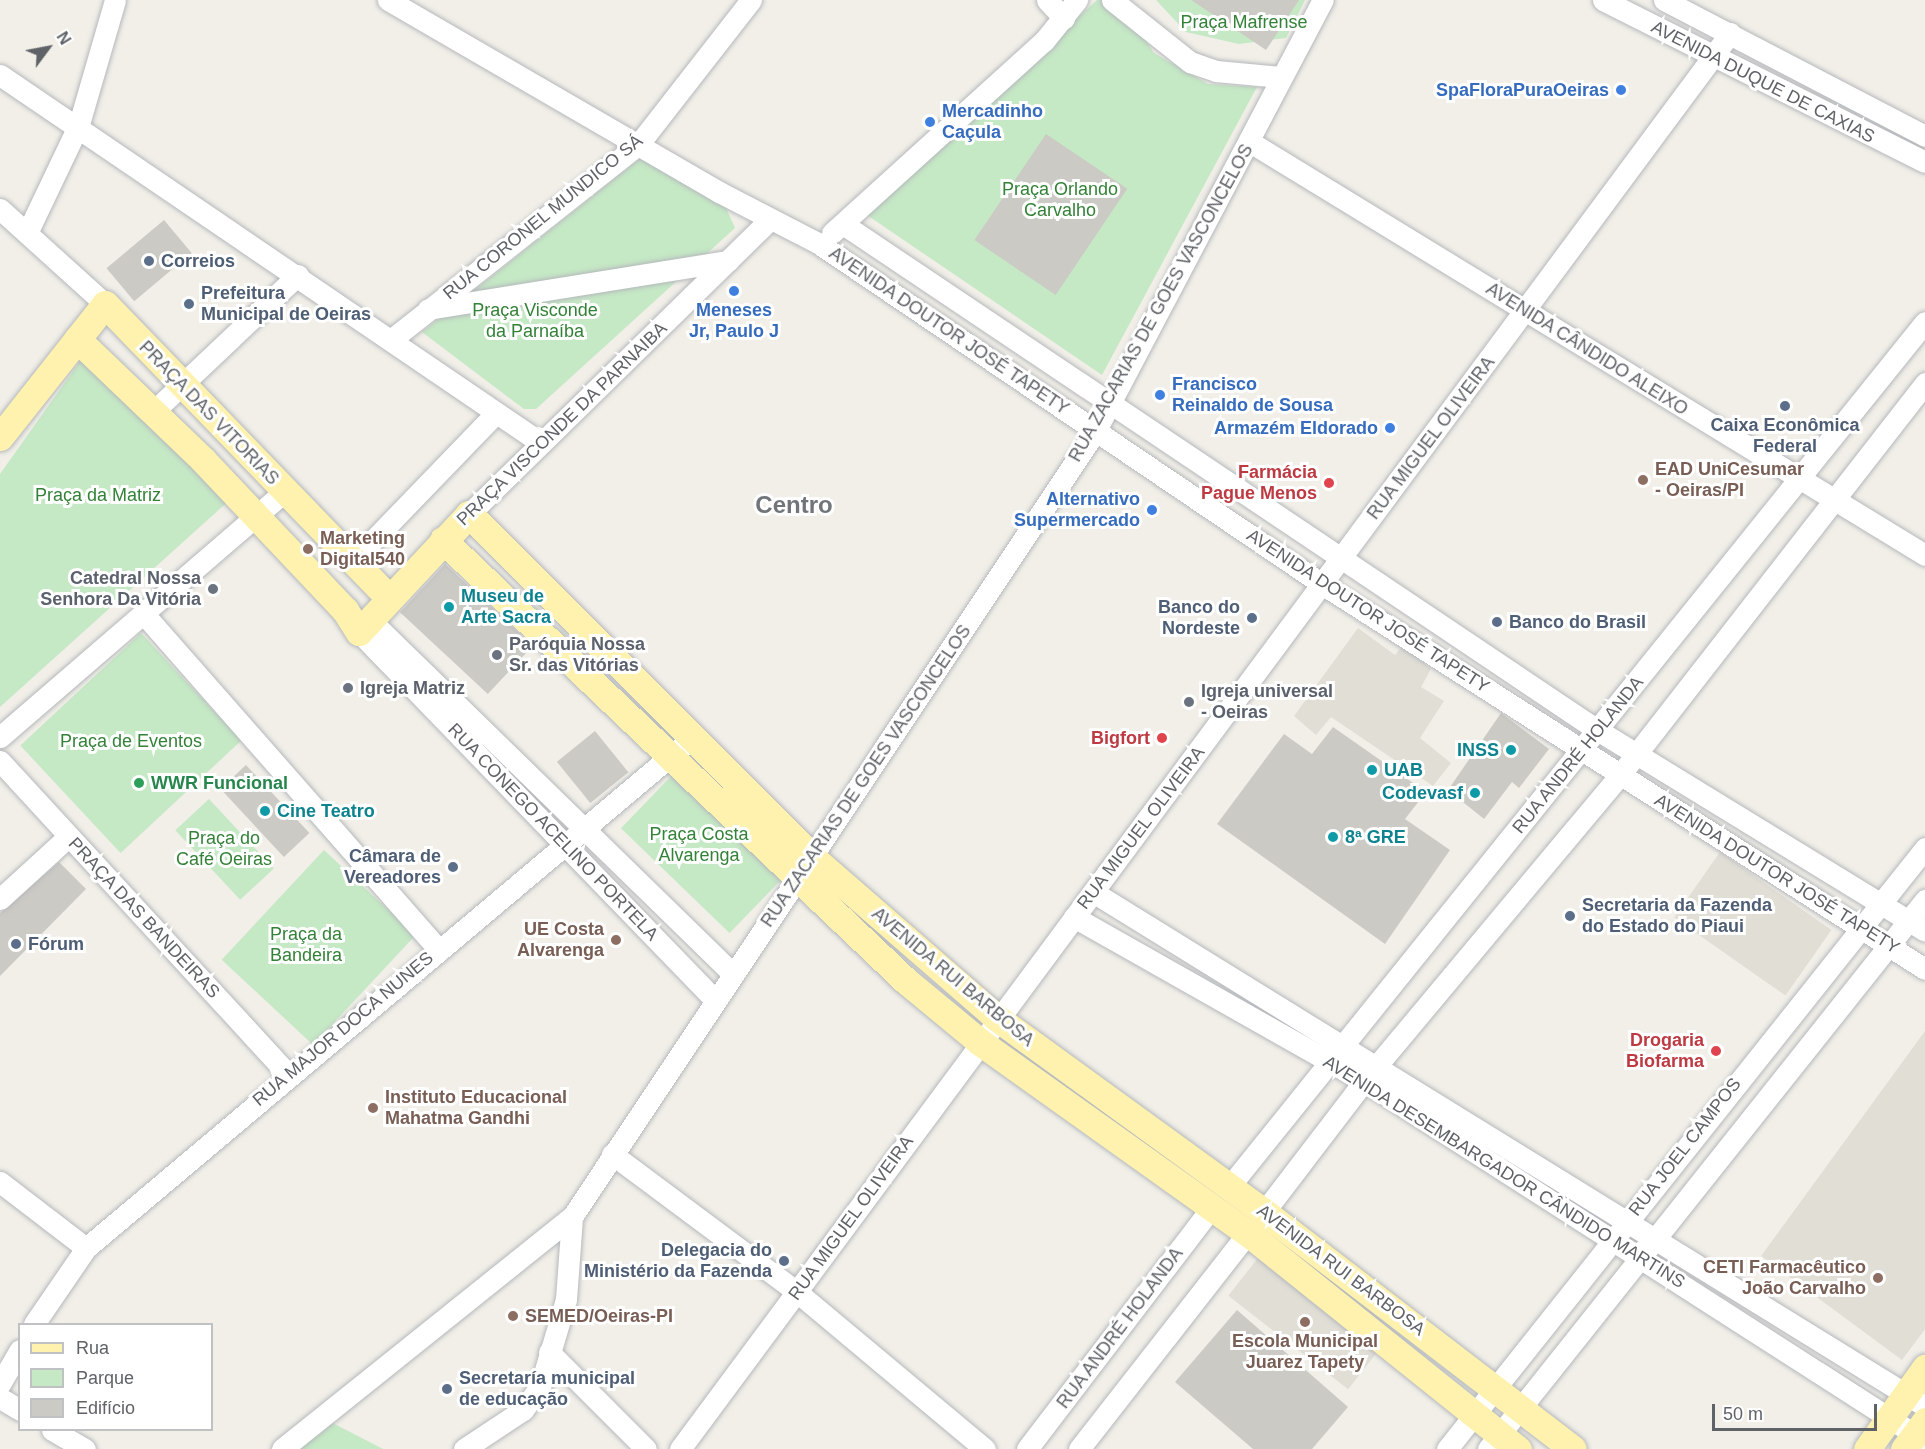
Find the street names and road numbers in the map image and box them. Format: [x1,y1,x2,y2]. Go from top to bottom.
street label: AVENIDA DUQUE DE CAXIAS [1647,16,1879,148]
street label: RUA CORONEL MUNDICO SÁ [438,129,648,305]
street label: RUA ZACARIAS DE GOES VASCONCELOS [1064,140,1258,466]
street label: AVENIDA DOUTOR JOSÉ TAPETY [824,242,1074,420]
street label: AVENIDA CÂNDIDO ALEIXO [1481,277,1693,421]
street label: PRAÇA VISCONDE DA PARNAIBA [452,317,672,531]
street label: PRAÇA DAS VITORIAS [134,336,284,490]
street label: RUA MIGUEL OLIVEIRA [1362,352,1500,524]
street label: AVENIDA DOUTOR JOSÉ TAPETY [1242,524,1494,698]
street label: RUA ZACARIAS DE GOES VASCONCELOS [756,620,976,932]
street label: RUA ANDRÉ HOLANDA [1507,671,1649,839]
street label: RUA CONEGO ACELINO PORTELA [443,718,663,946]
street label: RUA MIGUEL OLIVEIRA [1072,742,1210,914]
street label: AVENIDA DOUTOR JOSÉ TAPETY [1650,789,1904,959]
street label: PRAÇA DAS BANDEIRAS [63,833,225,1003]
street label: AVENIDA RUI BARBOSA [867,903,1039,1051]
street label: RUA MAJOR DOCA NUNES [248,946,438,1112]
street label: AVENIDA DESEMBARGADOR CÂNDIDO MARTINS [1319,1051,1689,1293]
street label: RUA JOEL CAMPOS [1624,1073,1746,1221]
street label: RUA MIGUEL OLIVEIRA [783,1131,919,1305]
street label: AVENIDA RUI BARBOSA [1252,1199,1430,1341]
street label: RUA ANDRÉ HOLANDA [1052,1242,1188,1414]

